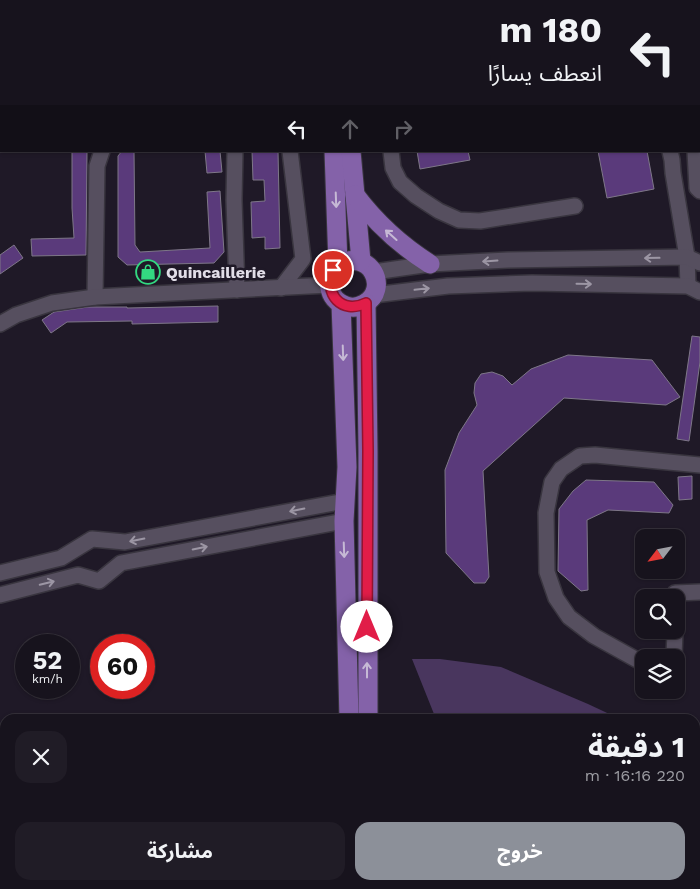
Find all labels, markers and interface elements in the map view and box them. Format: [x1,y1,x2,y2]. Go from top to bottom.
text: 180 m [499,9,602,51]
icon: left [620,20,685,85]
text: انعطف يسارًا [488,61,602,86]
icon: left [283,115,311,143]
icon: ahead [336,115,364,143]
icon: right [389,115,417,143]
one-way arrow [331,192,340,208]
one-way arrow [384,229,397,241]
pin [312,249,354,291]
one-way arrow [645,253,661,262]
icon: arrive [319,256,347,284]
one-way arrow [482,256,498,265]
shop icon: Quincaillerie [135,259,161,285]
place label: Quincaillerie [166,263,266,282]
one-way arrow [576,279,592,289]
one-way arrow [414,284,430,294]
one-way arrow [338,344,348,360]
one-way arrow [289,505,305,515]
north arrow [635,529,685,579]
map controls [635,529,685,699]
one-way arrow [129,535,145,545]
one-way arrow [340,542,349,558]
one-way arrow [191,543,207,552]
one-way arrow [39,578,55,587]
button: search [635,589,685,639]
position arrow [340,600,392,652]
speed limit sign: 60 [90,634,155,699]
text: 52 [33,646,62,675]
button: layers [635,649,685,699]
one-way arrow [362,662,372,678]
text: km/h [32,672,63,686]
text: 1 دقيقة [588,729,685,764]
button: close [15,731,67,783]
text: 220 m · 16:16 [585,766,685,785]
button: مشاركة [15,822,345,880]
button: خروج [355,822,685,880]

